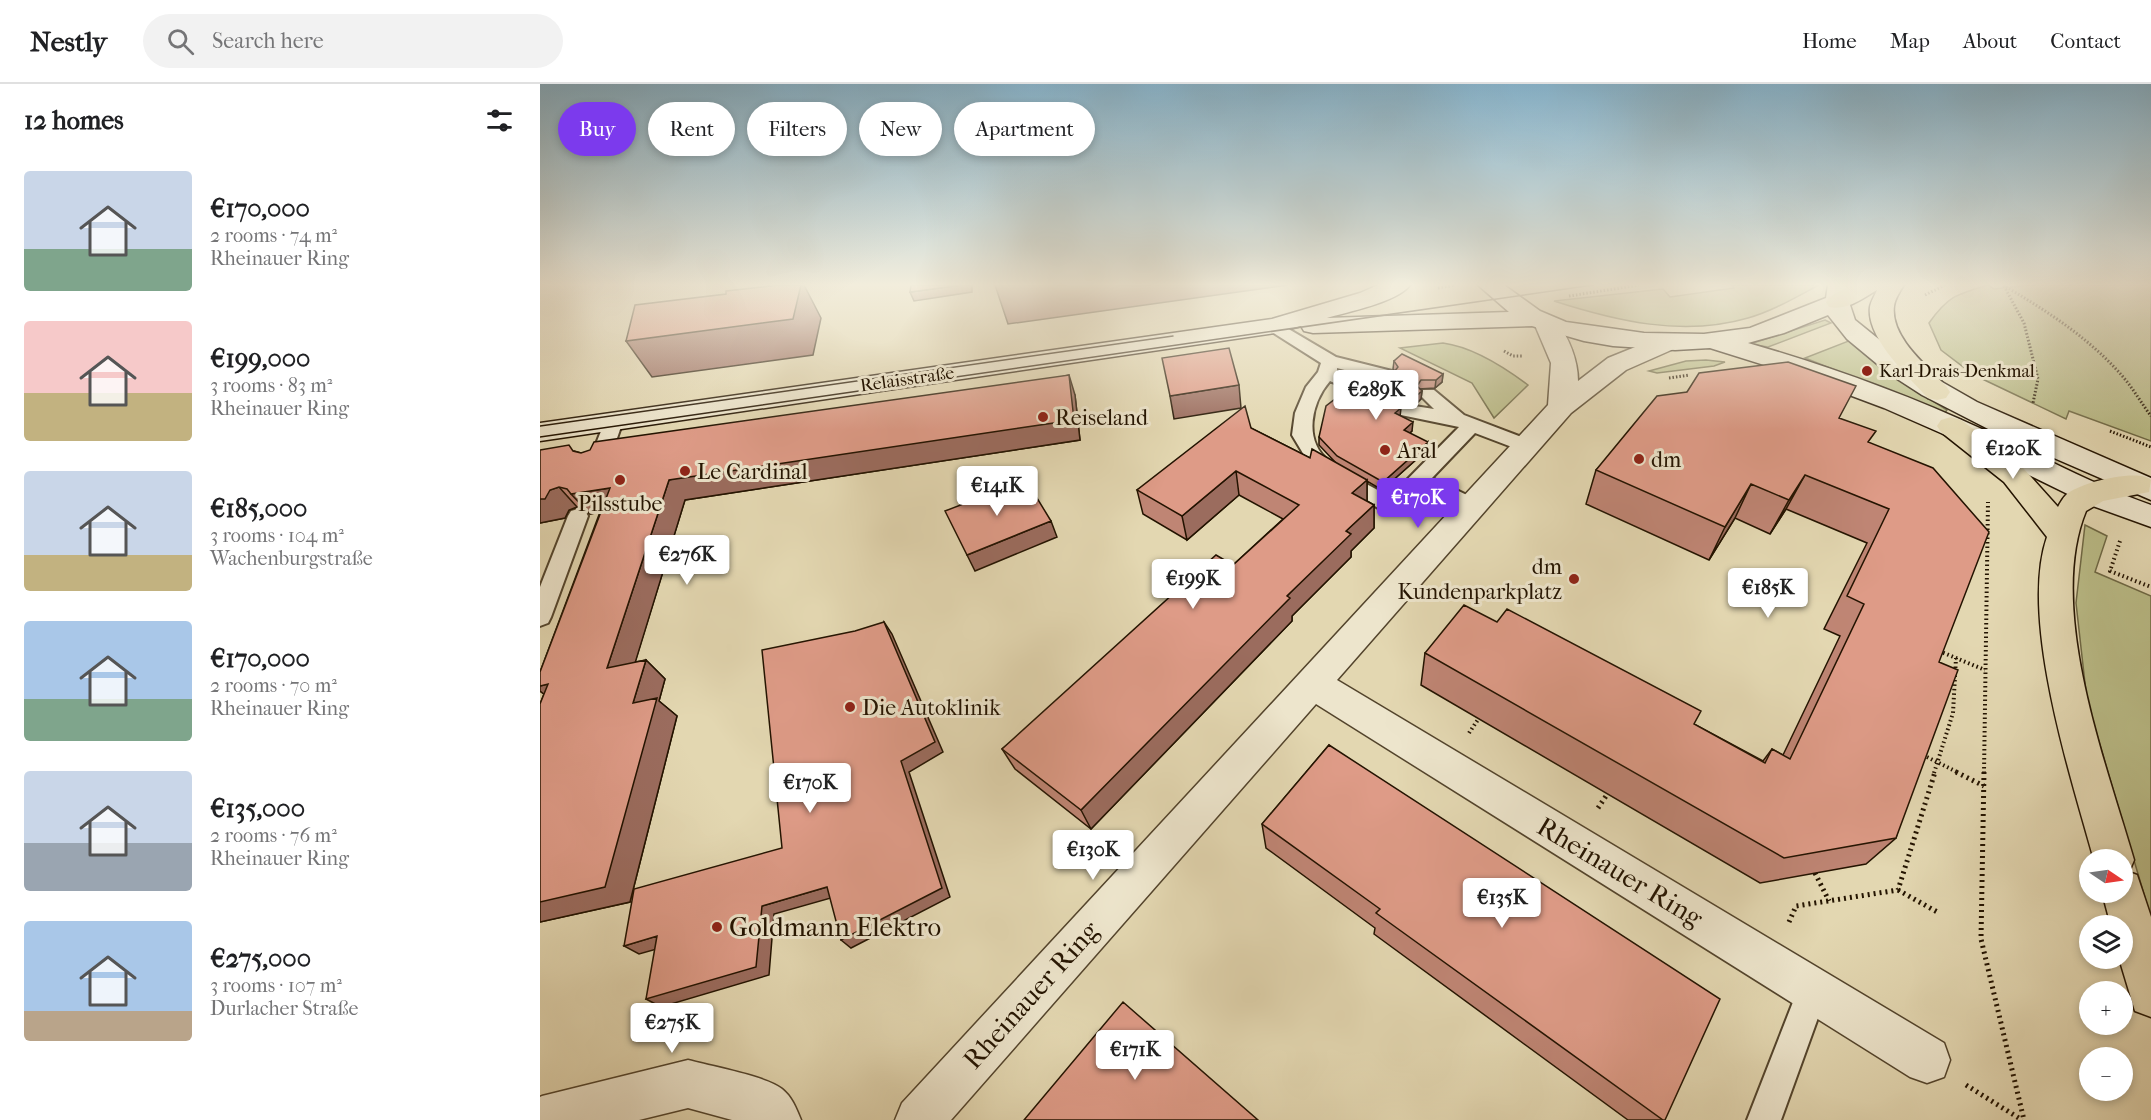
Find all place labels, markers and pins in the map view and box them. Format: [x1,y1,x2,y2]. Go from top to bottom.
place label: Karl-Drais-Denkmal [1879,361,2035,382]
marker: Karl-Drais-Denkmal [1860,364,1874,378]
pin: €289K [1334,370,1418,421]
place label: Reiseland [1055,405,1149,431]
marker: Reiseland [1036,410,1050,424]
pin: €120K [1971,429,2055,480]
place label: Aral [1396,438,1437,464]
marker: Aral [1378,443,1392,457]
place label: dm [1651,447,1682,473]
marker: dm [1632,452,1646,466]
place label: Le Cardinal [697,459,808,485]
marker: Le Cardinal [678,464,692,478]
pin: €141K [955,466,1039,517]
marker: Pilsstube [613,473,627,487]
pin: €170K [1376,478,1460,529]
place label: Pilsstube [578,491,662,517]
pin: €276K [645,535,729,586]
place label: dm Kundenparkplatz [1398,554,1563,605]
pin: €199K [1151,559,1235,610]
pin: €185K [1726,568,1810,619]
marker: dm Kundenparkplatz [1567,572,1581,586]
place label: Die Autoklinik [862,695,1001,721]
marker: Die Autoklinik [843,700,857,714]
pin: €170K [768,763,852,814]
pin: €130K [1051,830,1135,881]
pin: €135K [1460,878,1544,929]
place label: Goldmann Elektro [729,911,941,943]
marker: Goldmann Elektro [710,920,724,934]
pin: €275K [630,1003,714,1054]
pin: €171K [1093,1030,1177,1081]

